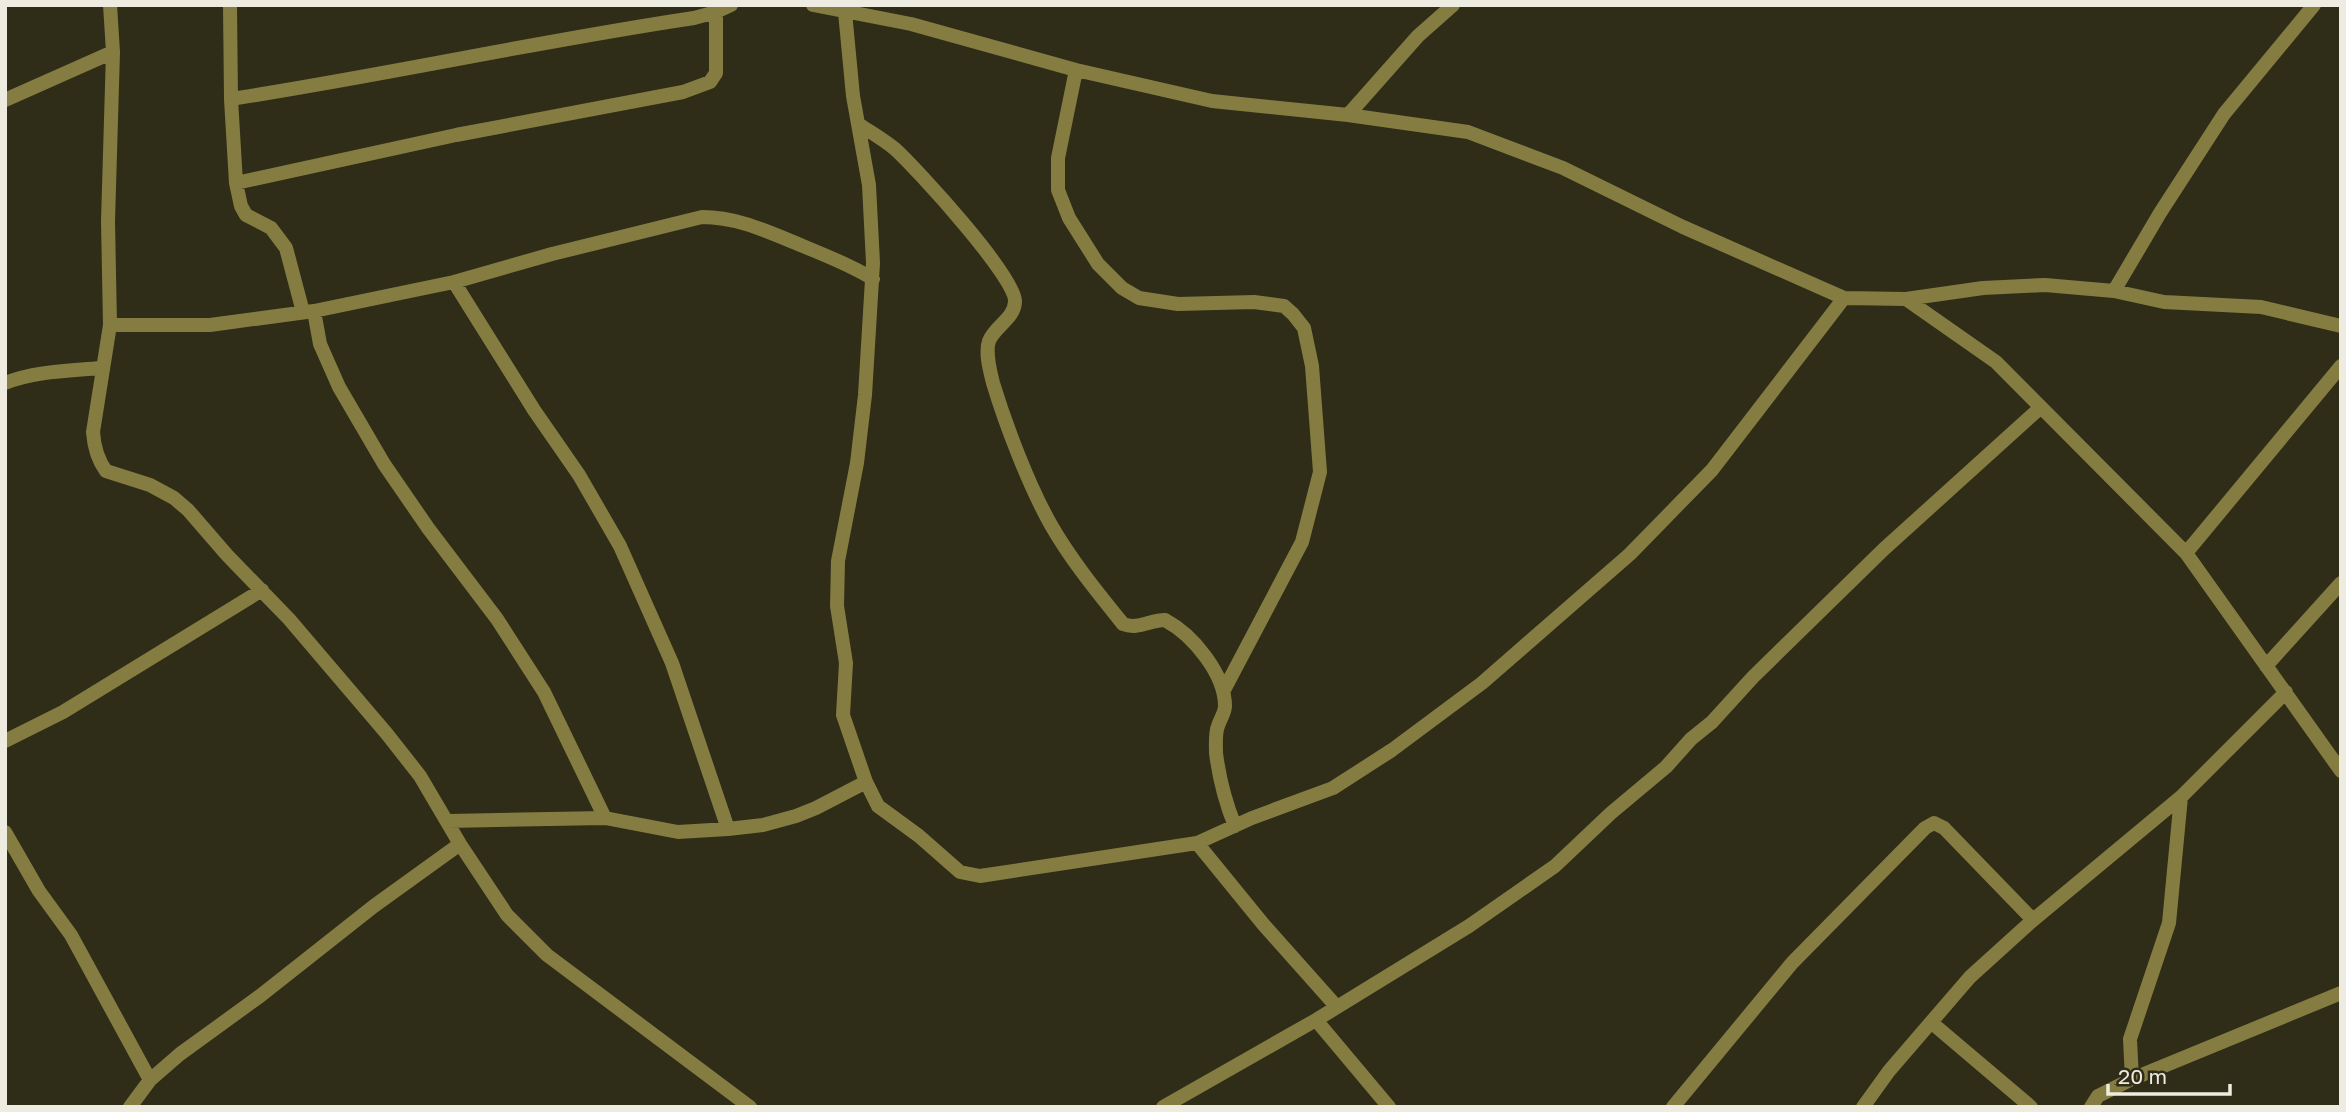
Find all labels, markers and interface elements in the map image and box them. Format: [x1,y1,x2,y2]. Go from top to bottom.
scale bar [2108,1052,2230,1096]
text: 20 m [2118,1063,2167,1089]

